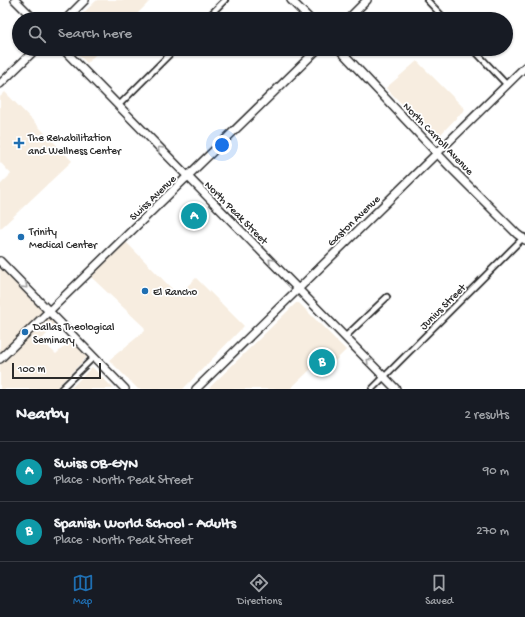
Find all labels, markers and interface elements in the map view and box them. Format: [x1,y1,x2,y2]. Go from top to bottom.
search box [12,12,513,56]
icon: search [26,23,48,45]
text: Search here [58,25,132,43]
street label: North Carroll Avenue [400,101,475,178]
place label: The Rehabilitation and Wellness Center [27,133,122,158]
your location [212,135,232,155]
marker: The Rehabilitation and Wellness Center [13,137,25,149]
one-way arrow [157,146,165,154]
street label: Swiss Avenue [128,173,179,224]
street label: North Peak Street [201,179,271,249]
street label: Gaston Avenue [326,193,383,249]
pin: A [181,201,207,231]
place label: Trinity Medical Center [28,227,98,252]
marker: Trinity Medical Center [16,232,26,242]
one-way arrow [268,258,276,266]
one-way arrow [20,281,28,289]
street label: Junius Street [418,281,470,333]
marker: El Rancho [140,286,150,296]
place label: El Rancho [153,287,198,299]
place label: Dallas Theological Seminary [32,322,115,347]
marker: Dallas Theological Seminary [20,327,30,337]
pin: B [309,347,335,377]
one-way arrow [366,358,374,366]
scale bar [12,361,101,380]
text: 100 m [18,364,45,376]
text: Nearby [16,405,69,425]
text: 2 results [464,408,509,423]
text: Swiss OB-GYN [54,455,138,473]
text: A [25,464,33,479]
text: 90 m [483,464,509,479]
text: Place · North Peak Street [54,473,192,488]
text: Spanish World School - Adults [54,515,236,533]
text: B [26,524,32,539]
text: 270 m [476,524,509,539]
text: Place · North Peak Street [54,533,192,548]
tab: Map [72,572,94,608]
tab: Directions [237,572,282,608]
tab: Saved [425,572,453,608]

